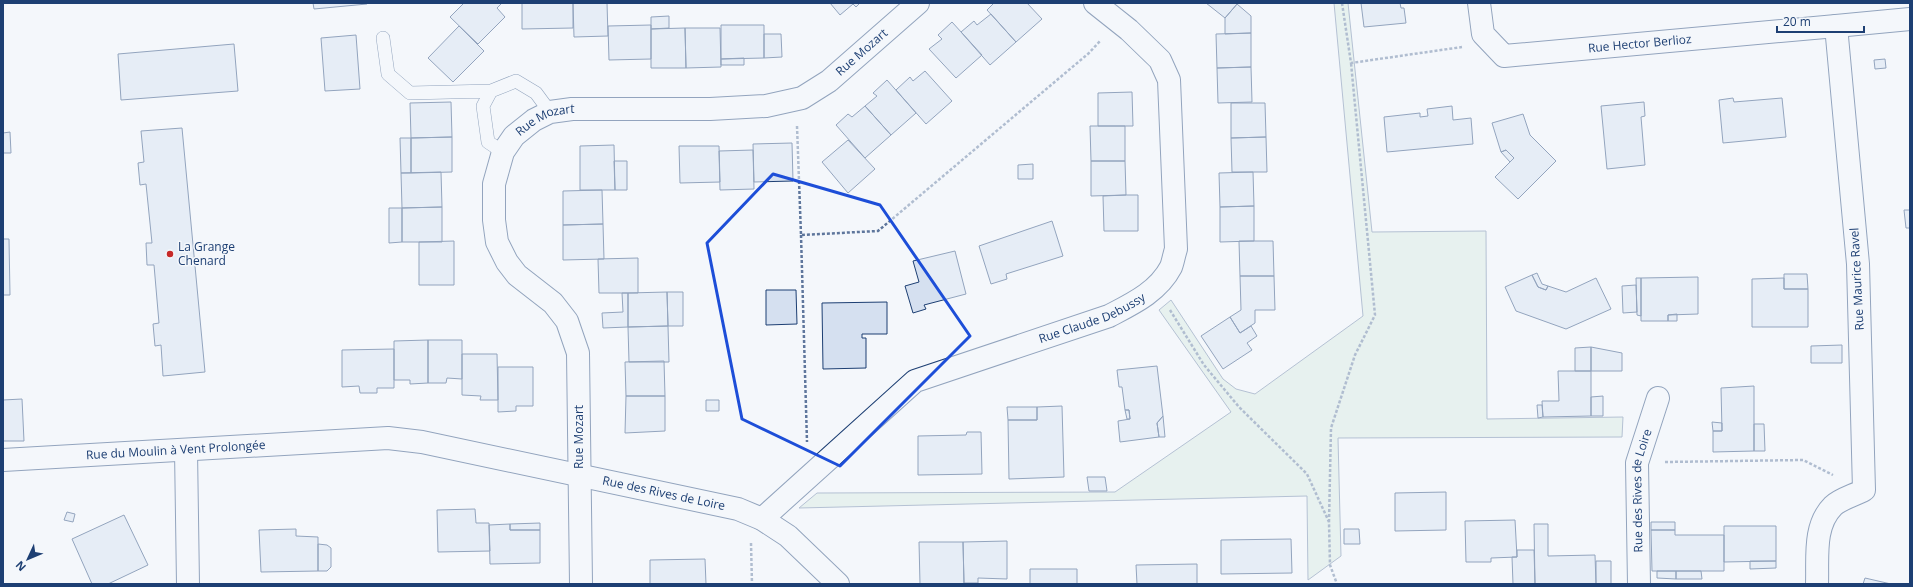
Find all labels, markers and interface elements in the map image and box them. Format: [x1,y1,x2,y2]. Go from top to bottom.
scale bar [1777,8,1864,34]
text: 20 m [1783,13,1811,30]
street label: Rue Mozart [832,24,891,79]
street label: Rue Hector Berlioz [1587,30,1693,56]
street label: Rue Mozart [512,100,574,140]
street label: Rue Maurice Ravel [1845,227,1868,331]
place label: La Grange Chenard [178,238,235,269]
marker: La Grange Chenard [165,249,175,259]
street label: Rue Claude Debussy [1036,288,1149,347]
street label: Rue Mozart [570,405,587,469]
street label: Rue des Rives de Loire [1628,426,1656,553]
street label: Rue du Moulin à Vent Prolongée [85,436,266,463]
street label: Rue des Rives de Loire [601,471,727,514]
north arrow [8,539,48,579]
text: N [12,558,29,575]

